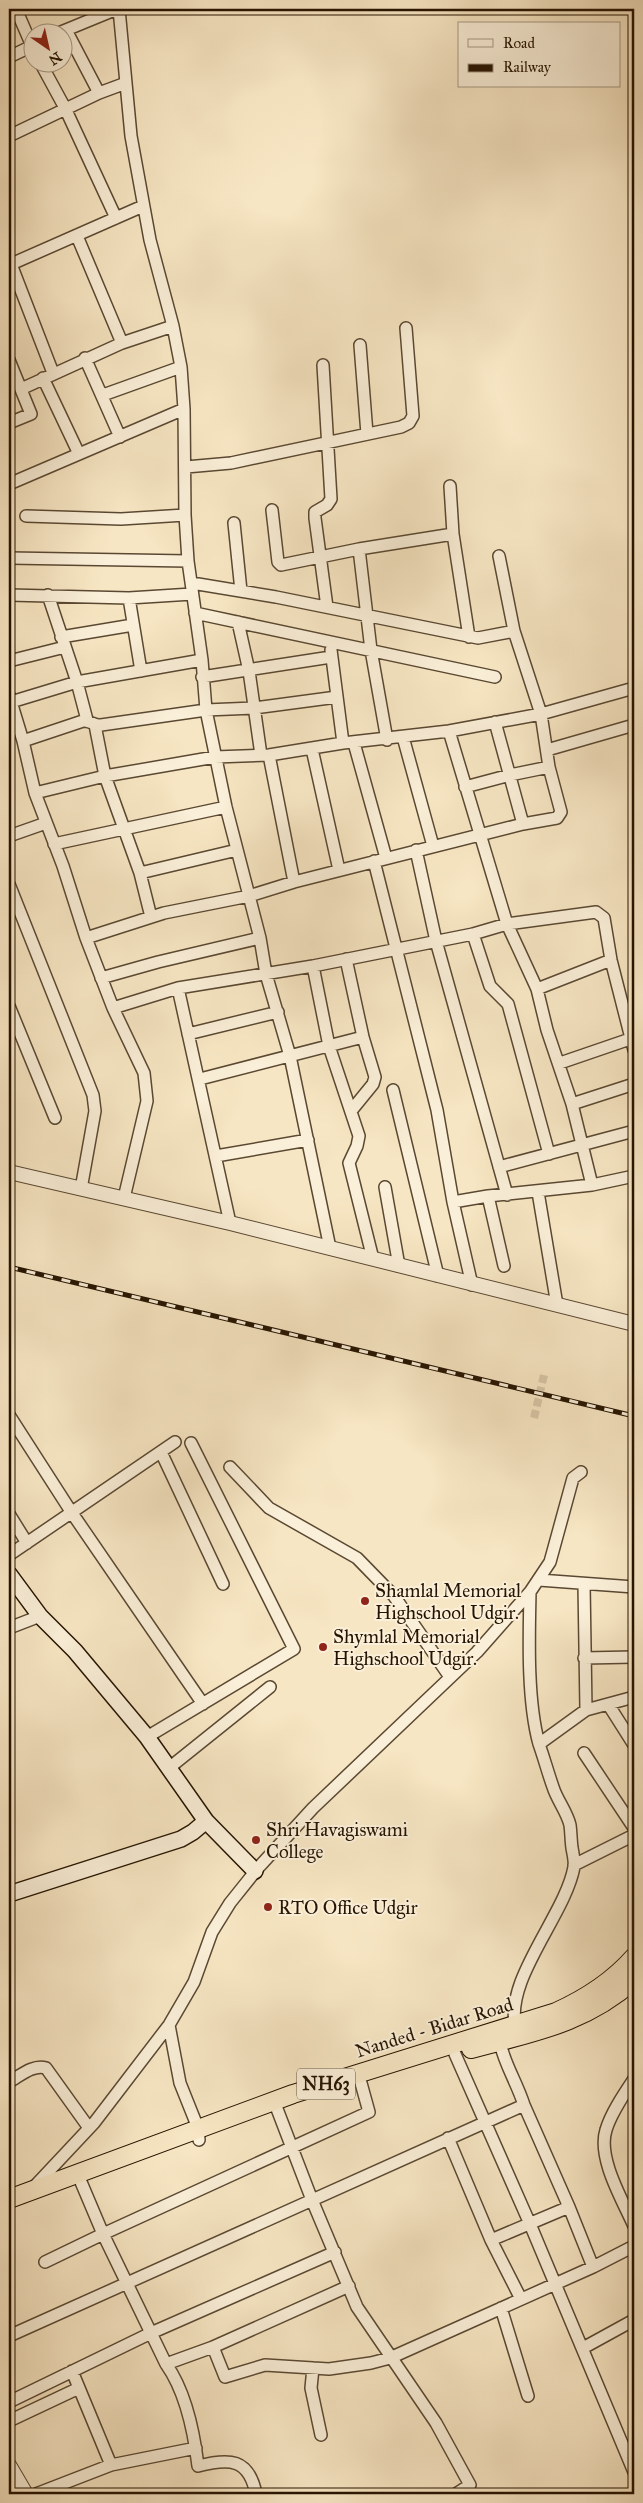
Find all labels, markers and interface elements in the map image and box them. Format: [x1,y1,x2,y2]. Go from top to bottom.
north arrow [22,22,72,72]
legend [458,22,620,88]
text: Road [503,34,535,52]
text: N [45,48,65,69]
text: Railway [503,58,552,76]
place label: Shamlal Memorial Highschool Udgir. [375,1579,522,1625]
marker: Shamlal Memorial Highschool Udgir. [359,1595,371,1607]
place label: Shymlal Memorial Highschool Udgir. [333,1625,481,1671]
marker: Shymlal Memorial Highschool Udgir. [317,1641,329,1653]
place label: Shri Havagiswami College [266,1818,408,1864]
marker: Shri Havagiswami College [250,1834,262,1846]
place label: RTO Office Udgir [278,1896,418,1920]
marker: RTO Office Udgir [262,1901,274,1913]
street label: Nanded - Bidar Road [352,1992,516,2062]
road number: NH63 [297,2068,355,2100]

